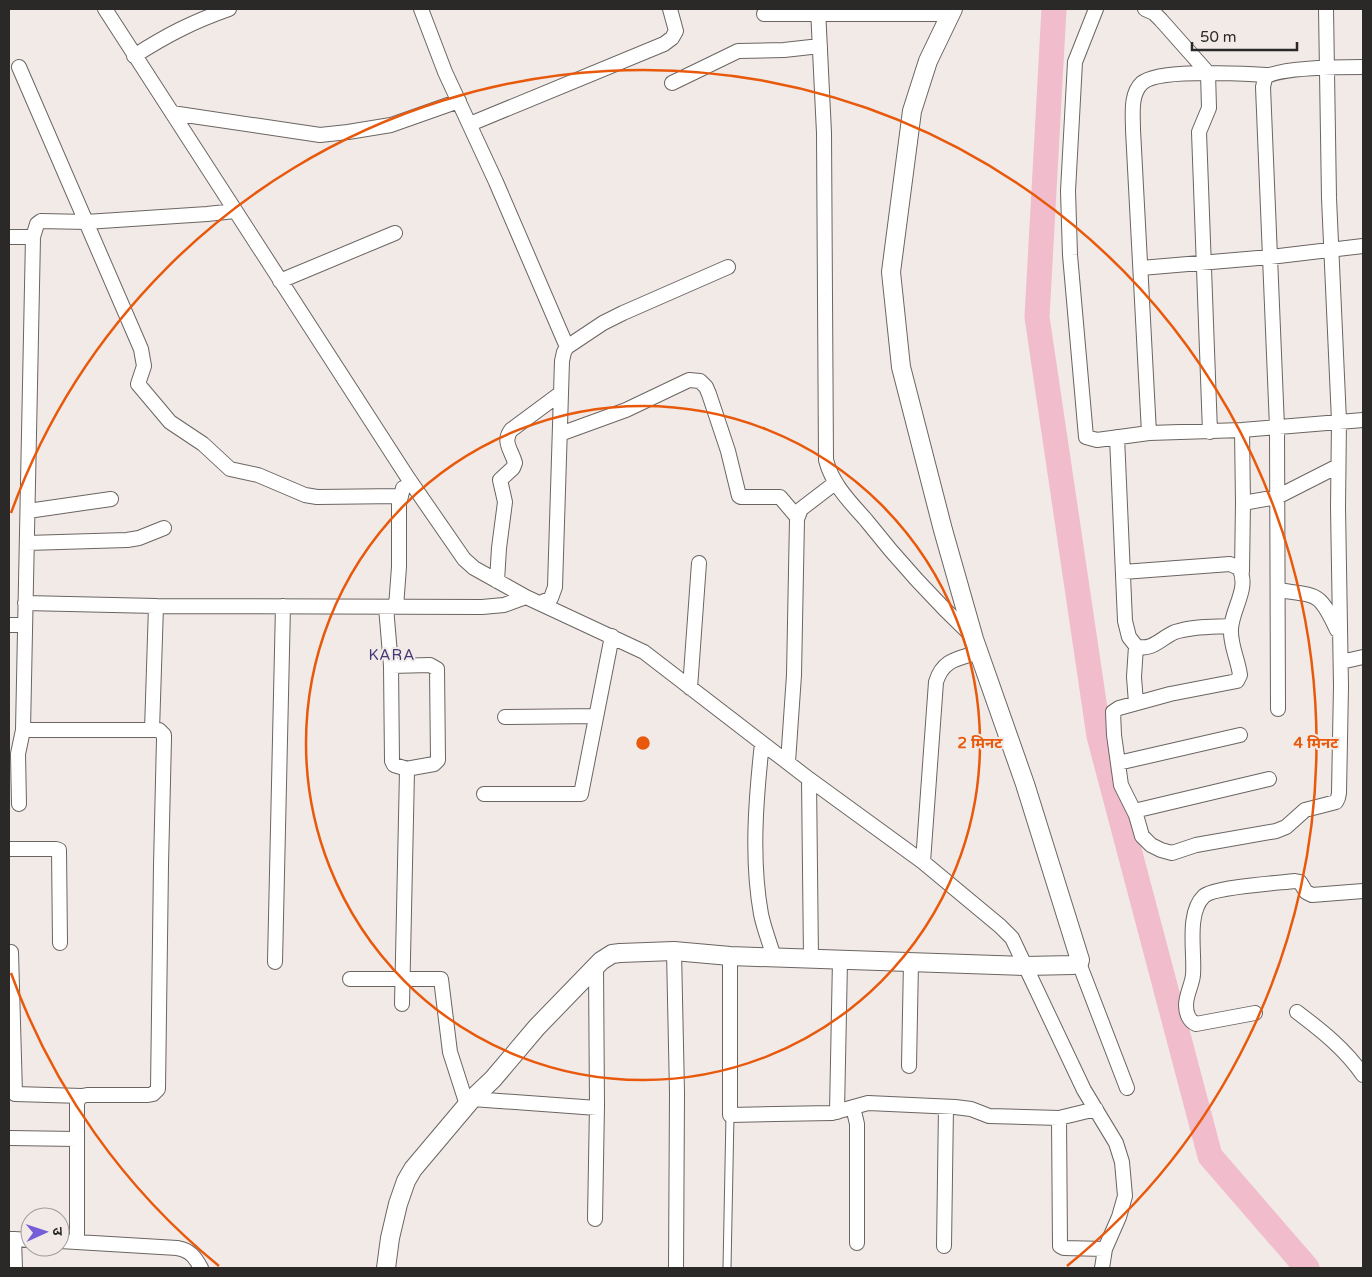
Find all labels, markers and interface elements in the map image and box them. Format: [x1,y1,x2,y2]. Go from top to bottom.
scale bar [1192,20,1297,52]
text: 50 m [1200,28,1237,46]
district label: KARA [369,646,415,664]
centre of rings [634,734,652,752]
text: 2 मिनट [958,734,1003,752]
text: 4 मिनट [1294,734,1339,752]
north arrow [20,1207,70,1257]
text: उ [49,1227,66,1237]

